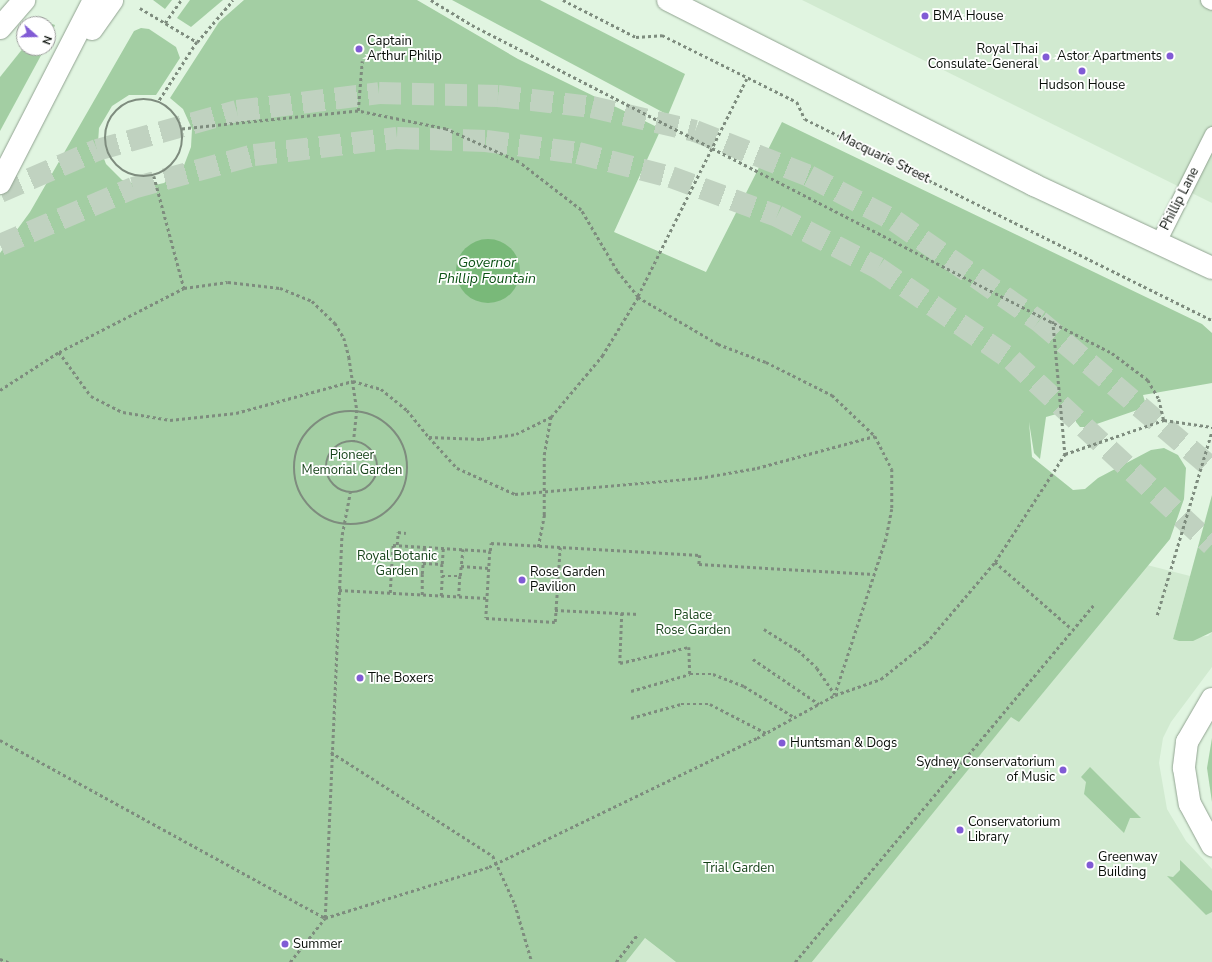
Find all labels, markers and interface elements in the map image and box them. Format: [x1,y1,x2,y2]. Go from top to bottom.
place label: BMA House [933,8,1003,24]
marker: BMA House [920,11,930,21]
north arrow [16,16,56,56]
text: N [38,33,55,46]
place label: Captain Arthur Philip [367,34,442,65]
place label: Royal Thai Consulate-General [928,42,1038,73]
marker: Captain Arthur Philip [354,44,364,54]
place label: Astor Apartments [1057,48,1162,64]
marker: Astor Apartments [1165,51,1175,61]
marker: Royal Thai Consulate-General [1041,52,1051,62]
marker: Hudson House [1077,66,1087,76]
place label: Hudson House [1039,77,1125,93]
street label: Macquarie Street [836,129,932,187]
street label: Phillip Lane [1157,165,1203,233]
water label: Governor Phillip Fountain [438,255,536,288]
park label: Pioneer Memorial Garden [302,448,402,479]
park label: Royal Botanic Garden [357,549,437,580]
place label: Rose Garden Pavilion [530,565,605,596]
marker: Rose Garden Pavilion [517,575,527,585]
park label: Palace Rose Garden [655,608,731,639]
place label: The Boxers [368,670,434,686]
marker: The Boxers [355,673,365,683]
place label: Huntsman & Dogs [790,735,897,751]
marker: Huntsman & Dogs [777,738,787,748]
place label: Sydney Conservatorium of Music [916,755,1055,786]
marker: Sydney Conservatorium of Music [1058,765,1068,775]
place label: Conservatorium Library [968,815,1060,846]
marker: Conservatorium Library [955,825,965,835]
place label: Greenway Building [1098,850,1157,881]
park label: Trial Garden [703,860,775,876]
marker: Greenway Building [1085,860,1095,870]
place label: Summer [293,936,342,952]
marker: Summer [280,939,290,949]

